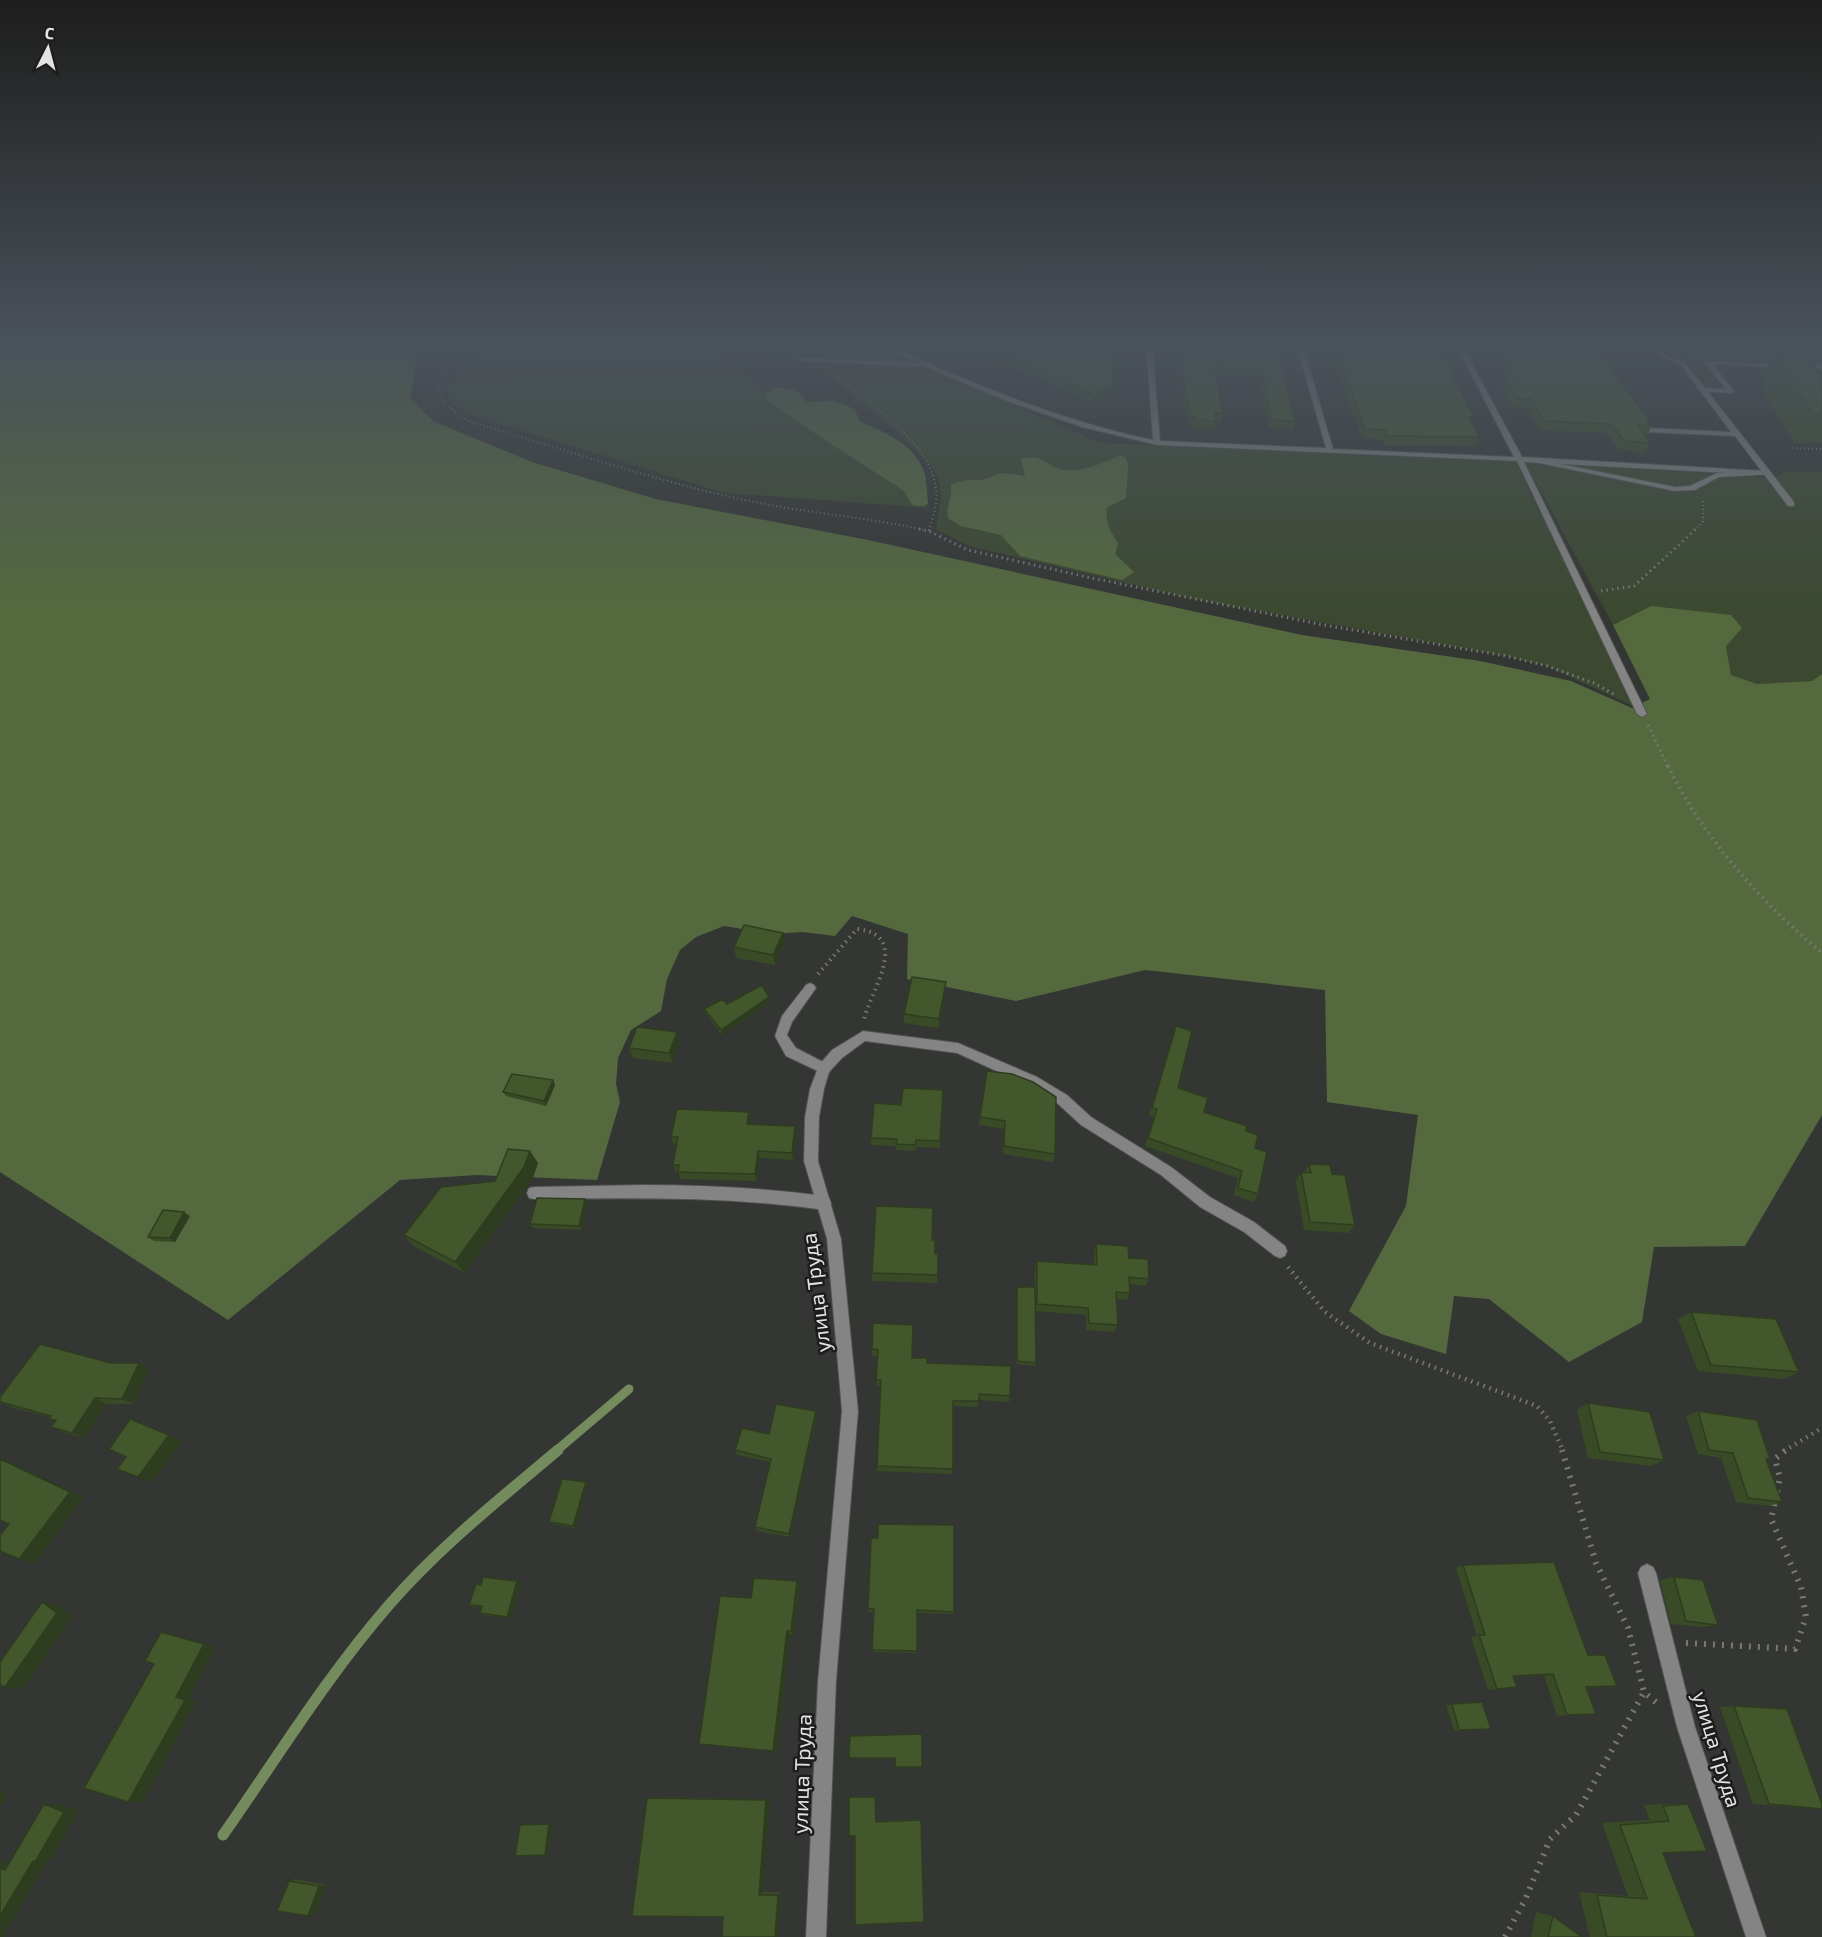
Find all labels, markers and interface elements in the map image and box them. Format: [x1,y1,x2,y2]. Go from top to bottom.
north arrow [18,18,78,78]
text: С [44,23,55,43]
street label: улица Труда [795,1232,836,1354]
street label: улица Труда [1688,1688,1748,1810]
street label: улица Труда [786,1714,817,1834]

